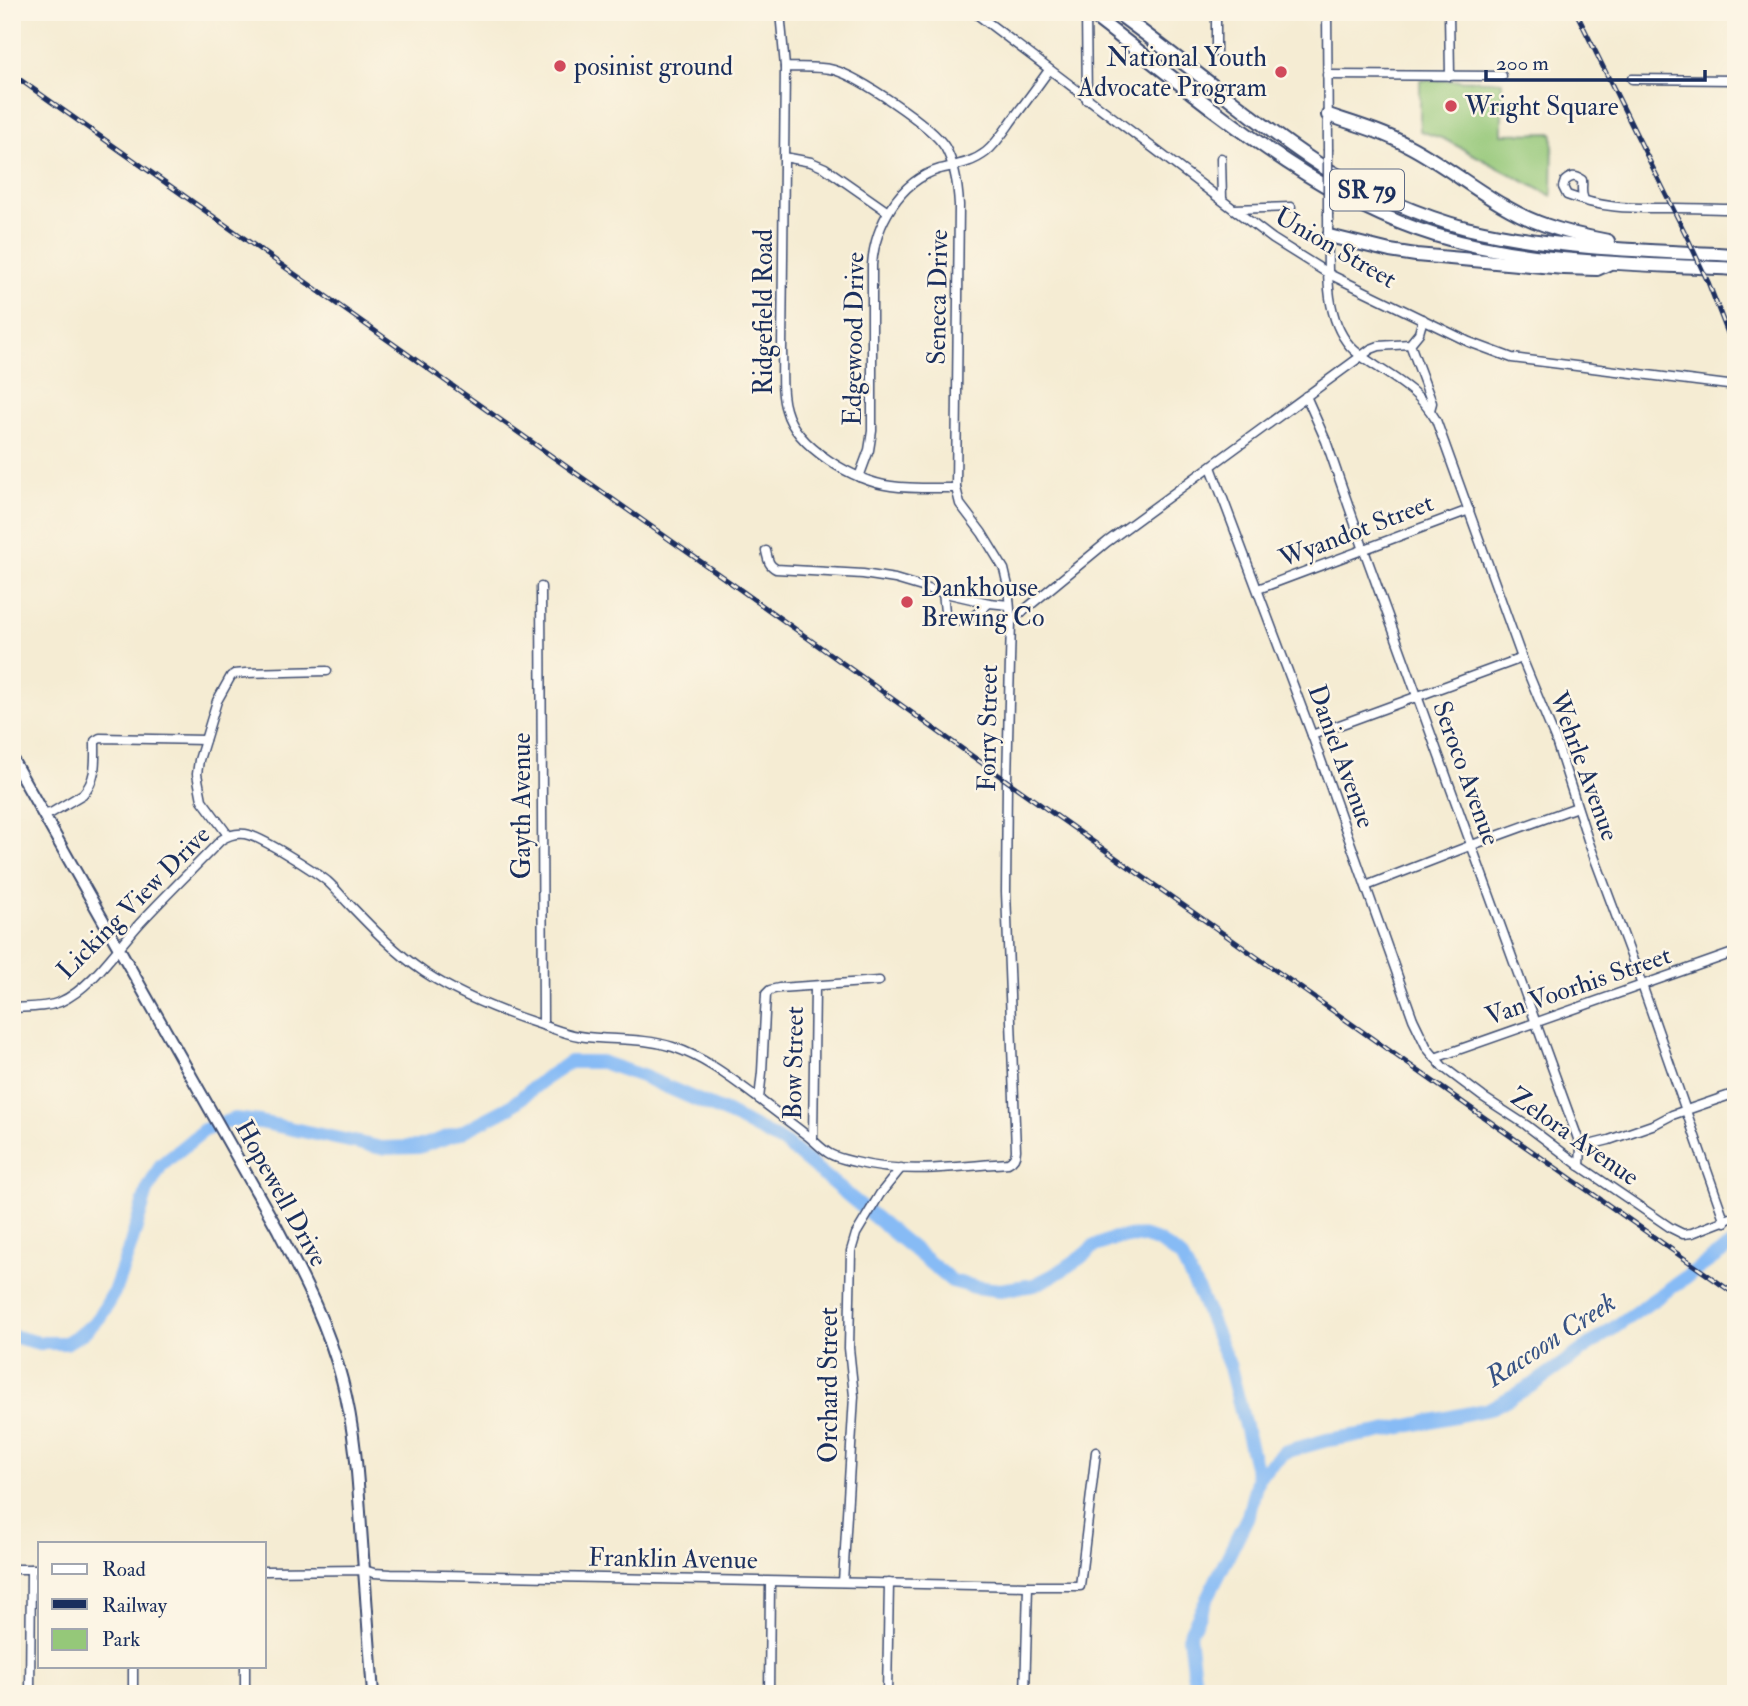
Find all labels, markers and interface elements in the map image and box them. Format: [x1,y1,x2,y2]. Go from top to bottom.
scale bar [1486,38,1704,82]
place label: National Youth Advocate Program [1077,42,1267,104]
text: 200 m [1496,50,1549,77]
place label: posinist ground [573,51,733,84]
marker: posinist ground [552,58,568,74]
marker: National Youth Advocate Program [1273,64,1289,80]
place label: Wright Square [1464,91,1619,123]
marker: Wright Square [1443,98,1459,114]
road number: SR 79 [1330,170,1404,210]
street label: Union Street [1269,200,1402,296]
street label: Ridgefield Road [748,229,780,395]
street label: Seneca Drive [921,229,955,365]
street label: Edgewood Drive [836,252,872,426]
street label: Wyandot Street [1274,487,1438,575]
place label: Dankhouse Brewing Co [921,572,1045,634]
marker: Dankhouse Brewing Co [899,594,915,610]
street label: Forry Street [971,664,1005,792]
street label: Daniel Avenue [1300,680,1382,833]
street label: Wehrle Avenue [1542,686,1626,845]
street label: Seroco Avenue [1425,697,1507,850]
street label: Gayth Avenue [506,733,538,879]
street label: Licking View Drive [50,819,217,986]
street label: Van Voorhis Street [1481,939,1675,1033]
street label: Bow Street [777,1006,811,1120]
street label: Zelora Avenue [1504,1081,1645,1193]
street label: Hopewell Drive [227,1115,335,1273]
water label: Raccoon Creek [1478,1285,1623,1396]
street label: Orchard Street [813,1307,845,1463]
legend [38,1542,266,1668]
street label: Franklin Avenue [588,1542,758,1576]
text: Road [102,1556,147,1583]
text: Railway [102,1592,168,1619]
text: Park [102,1626,140,1653]

